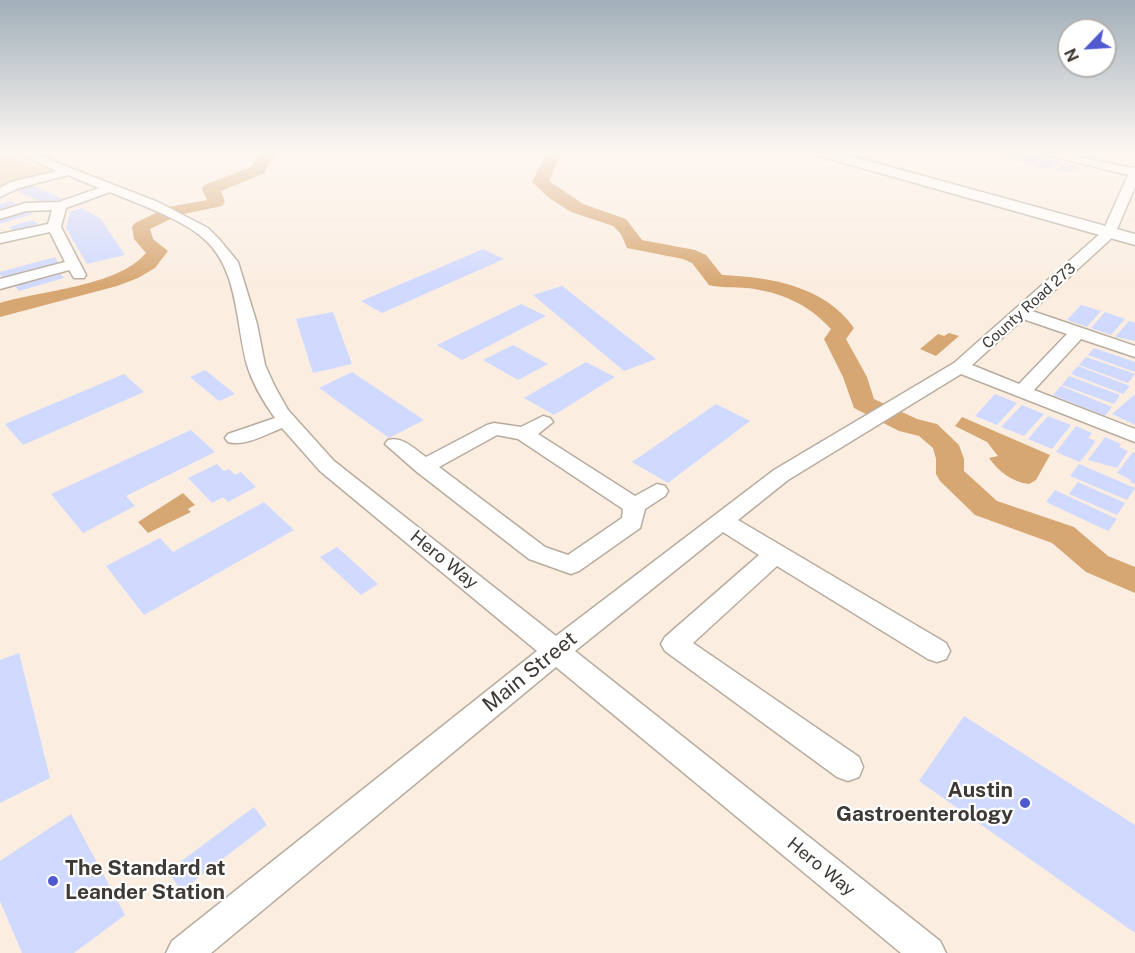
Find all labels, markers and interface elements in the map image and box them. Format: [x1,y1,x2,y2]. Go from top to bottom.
north arrow [1057,18,1117,78]
text: N [1061,45,1083,65]
street label: County Road 273 [979,259,1079,353]
street label: Hero Way [406,526,482,594]
street label: Main Street [478,626,582,718]
place label: Austin Gastroenterology [836,778,1013,828]
marker: Austin Gastroenterology [1018,796,1032,810]
street label: Hero Way [783,833,859,901]
place label: The Standard at Leander Station [65,856,226,906]
marker: The Standard at Leander Station [46,874,60,888]

